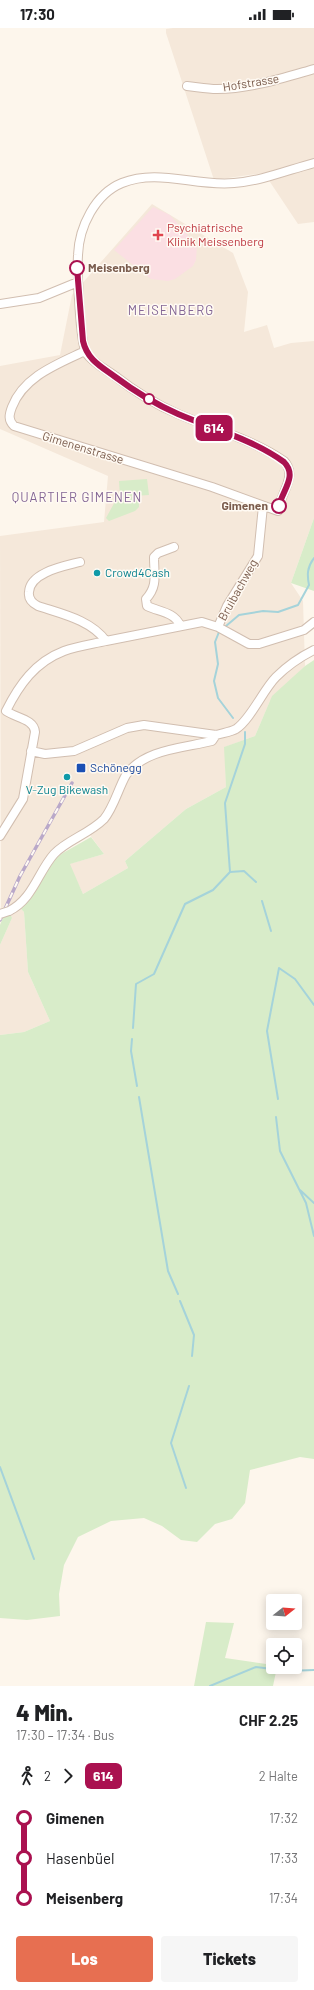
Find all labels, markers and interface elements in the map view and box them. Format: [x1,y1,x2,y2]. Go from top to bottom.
text: 17:30 [20,5,55,23]
street label: Hofstrasse [222,71,280,93]
place label: Psychiatrische Klinik Meissenberg [167,220,264,248]
marker: Psychiatrische Klinik Meissenberg [152,229,164,241]
marker: Meisenberg [69,260,85,276]
place label: Meisenberg [88,260,150,274]
district label: MEISENBERG [128,302,214,318]
unlabelled marker [143,393,155,405]
line badge: 614 [191,415,237,441]
text: 614 [204,419,224,436]
street label: Gimenenstrasse [41,428,126,466]
district label: QUARTIER GIMENEN [12,489,142,505]
place label: Gimenen [221,498,268,512]
marker: Gimenen [271,498,287,514]
street label: Bruibachweg [215,556,260,623]
place label: Crowd4Cash [105,565,170,579]
marker: Crowd4Cash [92,568,102,578]
place label: Schönegg [90,760,142,774]
marker: Schönegg [75,762,87,774]
marker: V-Zug Bikewash [62,772,72,782]
place label: V-Zug Bikewash [26,782,108,796]
north arrow [266,1594,302,1630]
map controls [266,1594,302,1674]
button: locate [266,1638,302,1674]
text: 4 Min. [16,1699,73,1725]
text: CHF 2.25 [239,1711,298,1729]
text: 17:30 – 17:34 · Bus [16,1727,114,1743]
icon: walk [16,1765,38,1787]
icon: forward [57,1765,79,1787]
text: 614 [93,1767,114,1784]
text: 2 [44,1768,51,1784]
text: 2 Halte [259,1768,298,1784]
text: Gimenen [46,1809,104,1827]
text: 17:32 [269,1810,298,1826]
text: Hasenbüel [46,1849,114,1867]
text: 17:33 [270,1850,298,1866]
text: Meisenberg [46,1889,123,1907]
text: 17:34 [269,1890,298,1906]
button: Los [16,1936,153,1982]
button: Tickets [161,1936,298,1982]

